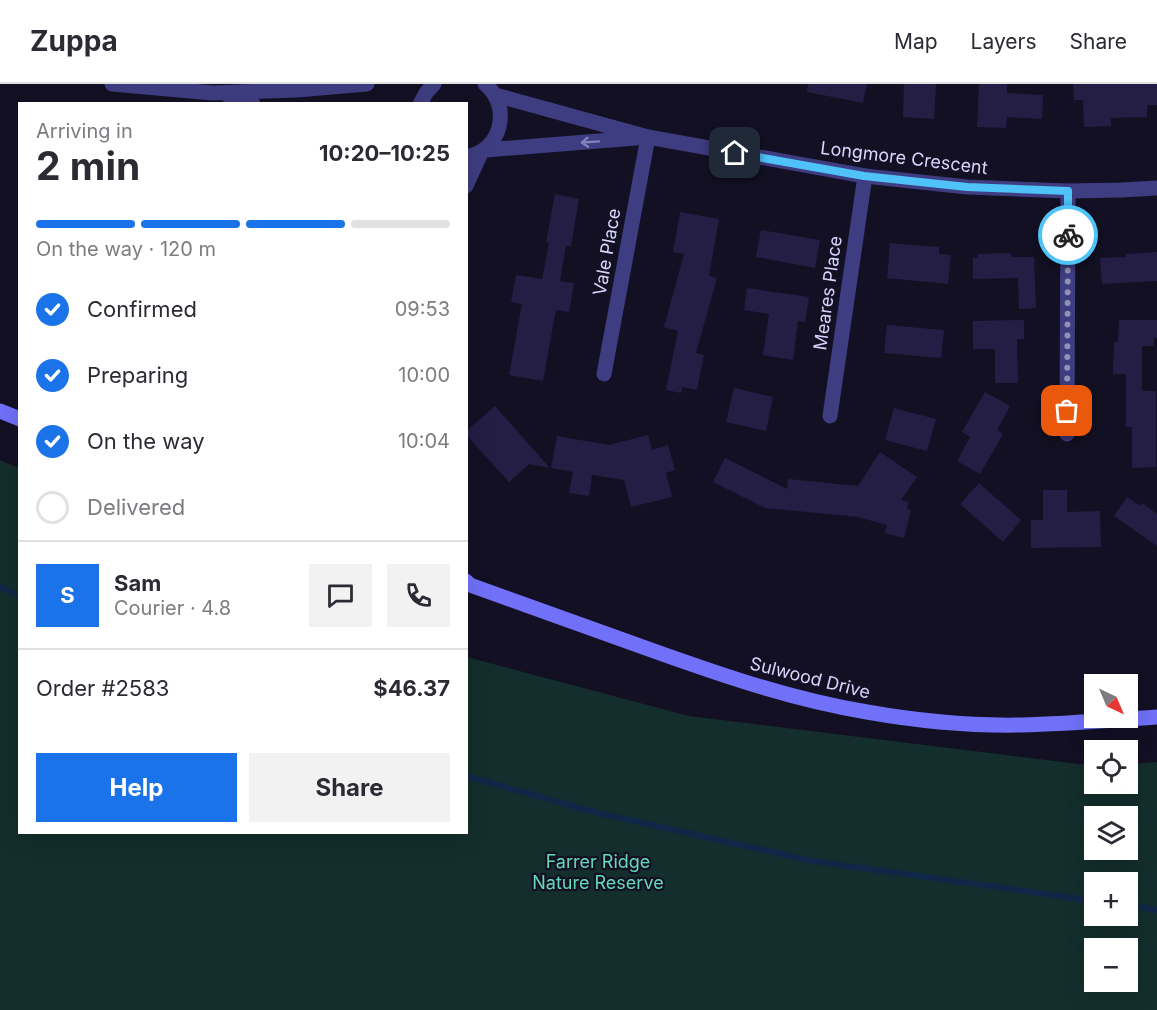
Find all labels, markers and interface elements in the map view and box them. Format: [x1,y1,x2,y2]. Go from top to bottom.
text: Zuppa [30,24,118,58]
text: Map [894,29,938,54]
text: Layers [971,29,1037,54]
text: Share [1070,29,1127,54]
text: Arriving in [36,119,133,143]
pin [709,127,760,178]
icon: home [718,136,751,169]
one-way arrow [580,137,600,148]
street label: Longmore Crescent [819,137,989,178]
text: 10:20–10:25 [319,140,450,166]
text: 2 min [36,142,140,189]
courier [1038,205,1098,265]
street label: Vale Place [589,207,625,297]
icon: bike [1052,219,1085,252]
street label: Meares Place [809,234,846,351]
text: On the way · 120 m [36,237,216,261]
icon: check [36,293,69,326]
text: Confirmed [87,296,197,322]
text: 09:53 [395,297,450,321]
icon: check [36,359,69,392]
text: Preparing [87,362,188,388]
text: 10:00 [398,363,450,387]
pin [1041,385,1092,436]
icon: bag [1050,394,1083,427]
icon: check [36,425,69,458]
text: On the way [87,428,205,454]
text: 10:04 [398,429,450,453]
text: Delivered [87,494,185,520]
button: chat [309,564,372,627]
button: phone [387,564,450,627]
text: Sam [114,570,161,596]
text: S [60,582,75,608]
text: Courier · 4.8 [114,596,231,620]
street label: Sulwood Drive [748,652,872,703]
north arrow [1084,674,1138,728]
map controls [1084,674,1138,992]
text: Order #2583 [36,675,169,701]
text: $46.37 [373,675,450,701]
button: locate [1084,740,1138,794]
button: Help [36,753,237,822]
button: Share [249,753,450,822]
button: layers [1084,806,1138,860]
park label: Farrer Ridge Nature Reserve [532,851,664,893]
button: + [1084,872,1138,926]
button: − [1084,938,1138,992]

